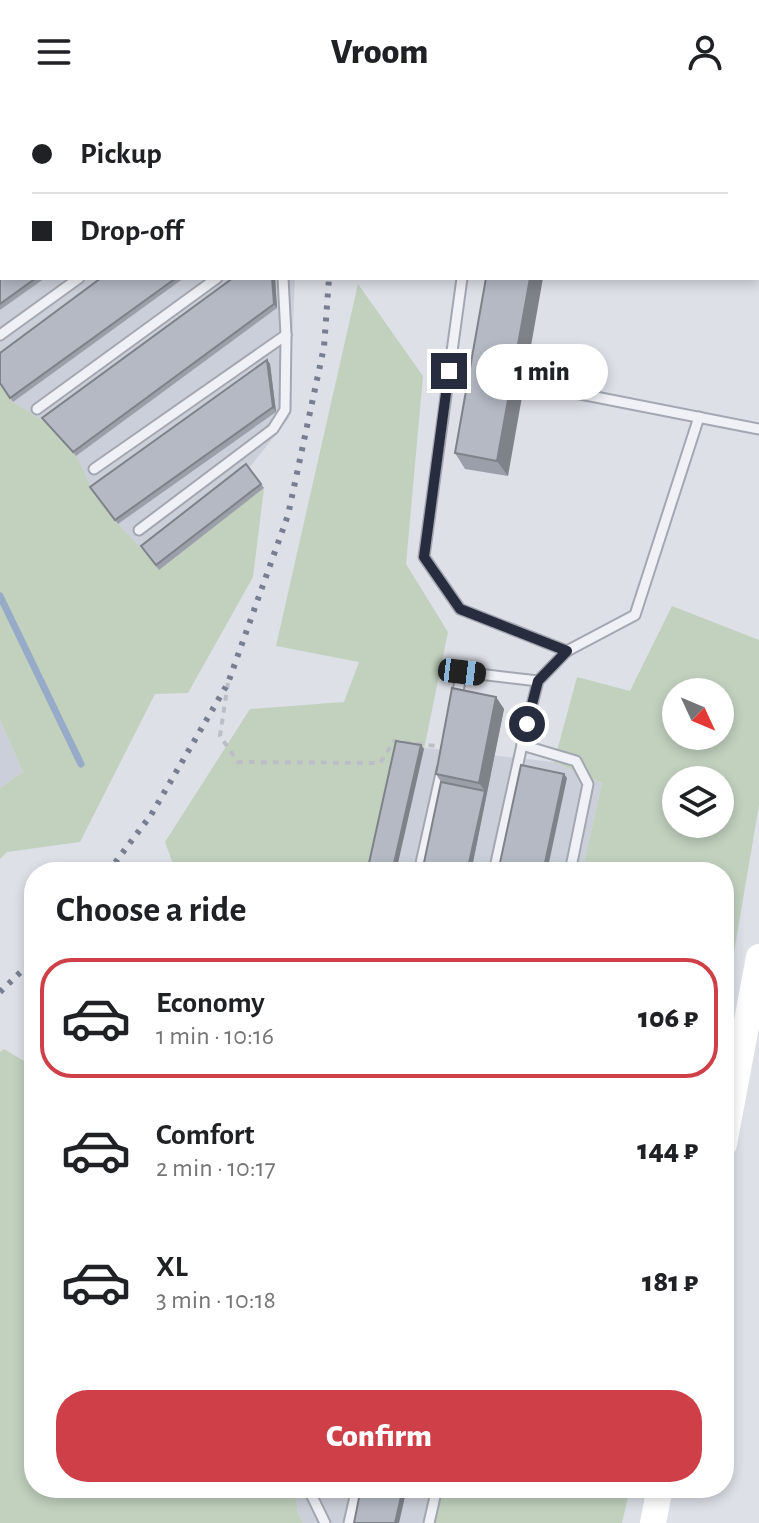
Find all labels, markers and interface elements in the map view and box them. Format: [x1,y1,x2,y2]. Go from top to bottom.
icon: menu [32,30,76,74]
icon: person [683,30,727,74]
text: Vroom [331,34,428,70]
text: Pickup [80,139,162,169]
text: Drop-off [80,216,183,246]
callout: 1 min [477,343,609,399]
route end [431,353,467,389]
text: 1 min [514,359,570,385]
car [437,657,487,687]
north arrow [662,678,734,750]
map controls [662,678,734,838]
route start [509,706,545,742]
button: layers [662,766,734,838]
text: Choose a ride [56,892,246,928]
icon: car [60,982,132,1054]
text: Economy [156,988,265,1018]
text: 106 ₽ [638,1003,698,1033]
text: 1 min · 10:16 [156,1023,274,1049]
icon: car [60,1114,132,1186]
text: Comfort [156,1120,255,1150]
text: 144 ₽ [637,1135,698,1165]
text: 2 min · 10:17 [156,1155,276,1181]
icon: car [60,1246,132,1318]
text: XL [156,1252,188,1282]
text: 181 ₽ [642,1267,698,1297]
text: 3 min · 10:18 [156,1287,276,1313]
button: Confirm [56,1390,702,1482]

